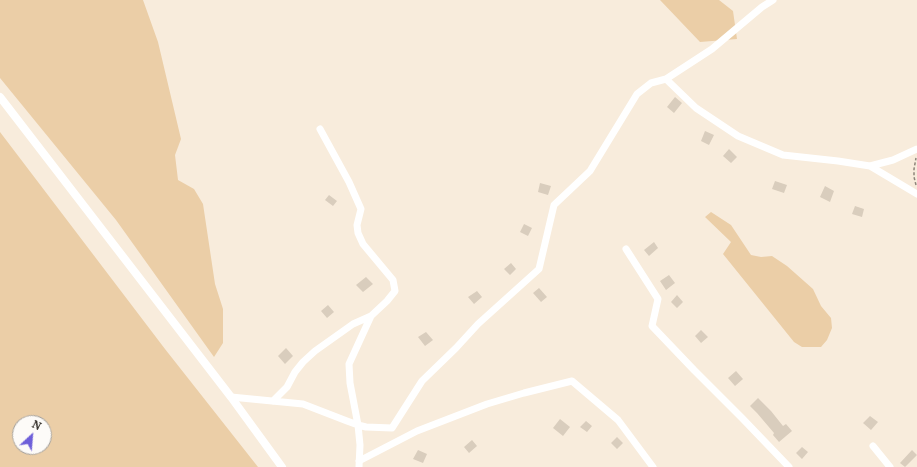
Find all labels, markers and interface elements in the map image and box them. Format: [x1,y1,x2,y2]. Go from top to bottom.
north arrow [12,415,52,455]
text: N [30,417,44,433]

